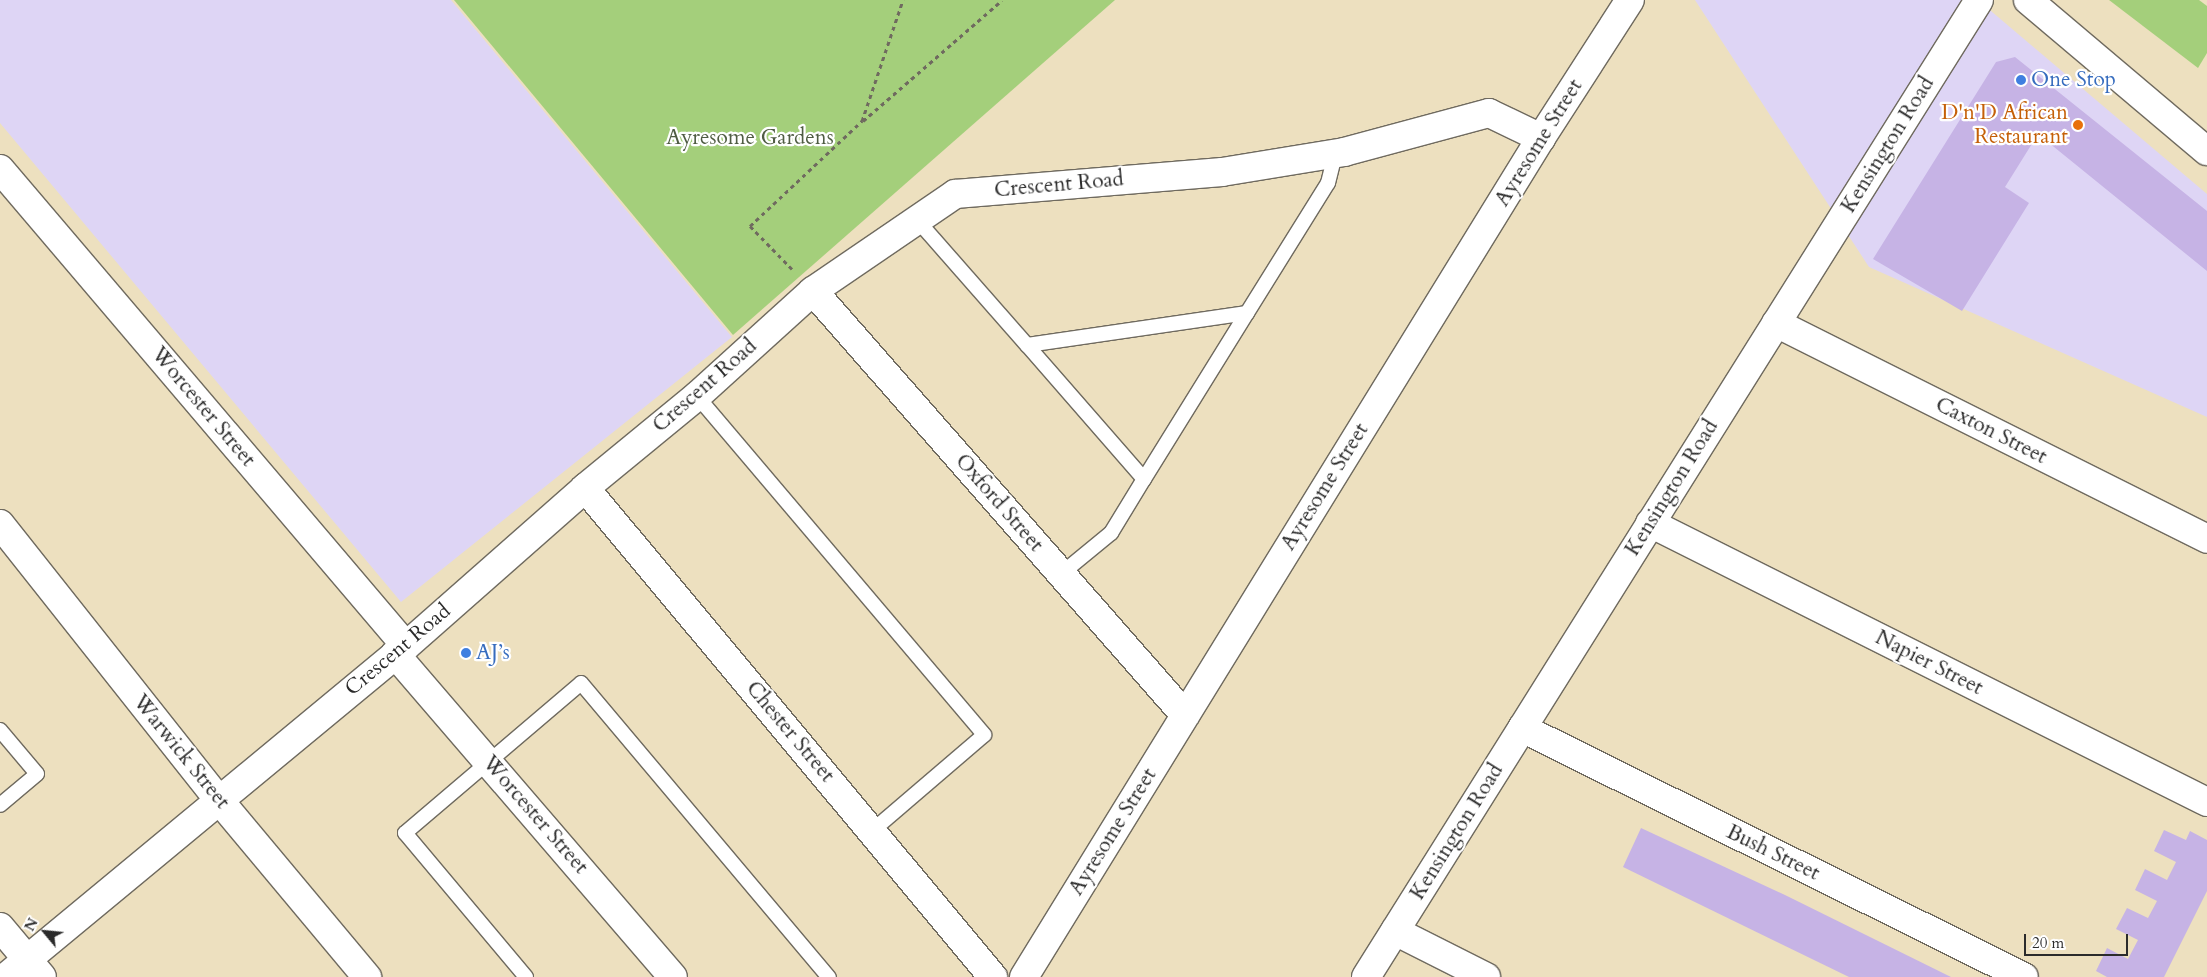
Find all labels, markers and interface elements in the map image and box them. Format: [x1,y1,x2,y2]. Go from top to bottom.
place label: One Stop [2031,67,2116,93]
street label: Kensington Road [1836,72,1940,218]
marker: One Stop [2015,74,2027,86]
street label: Ayresome Street [1490,75,1588,211]
place label: D'n'D African Restaurant [1941,100,2068,150]
marker: D'n'D African Restaurant [2072,119,2084,131]
park label: Ayresome Gardens [666,125,834,151]
street label: Crescent Road [993,167,1125,203]
street label: Crescent Road [648,334,762,438]
street label: Worcester Street [146,342,260,472]
street label: Caxton Street [1931,392,2051,470]
street label: Kensington Road [1620,415,1724,561]
street label: Ayresome Street [1276,419,1374,555]
street label: Oxford Street [950,449,1048,557]
street label: Crescent Road [340,599,456,701]
street label: Napier Street [1871,625,1987,701]
place label: AJ’s [476,640,510,666]
marker: AJ’s [460,647,472,659]
street label: Chester Street [740,676,840,788]
street label: Warwick Street [127,690,235,814]
street label: Worcester Street [477,751,593,879]
street label: Kensington Road [1405,759,1509,905]
street label: Ayresome Street [1064,764,1162,900]
street label: Bush Street [1722,820,1824,886]
north arrow [20,907,70,957]
text: N [20,915,43,935]
scale bar [2027,924,2131,956]
text: 20 m [2032,933,2064,953]

